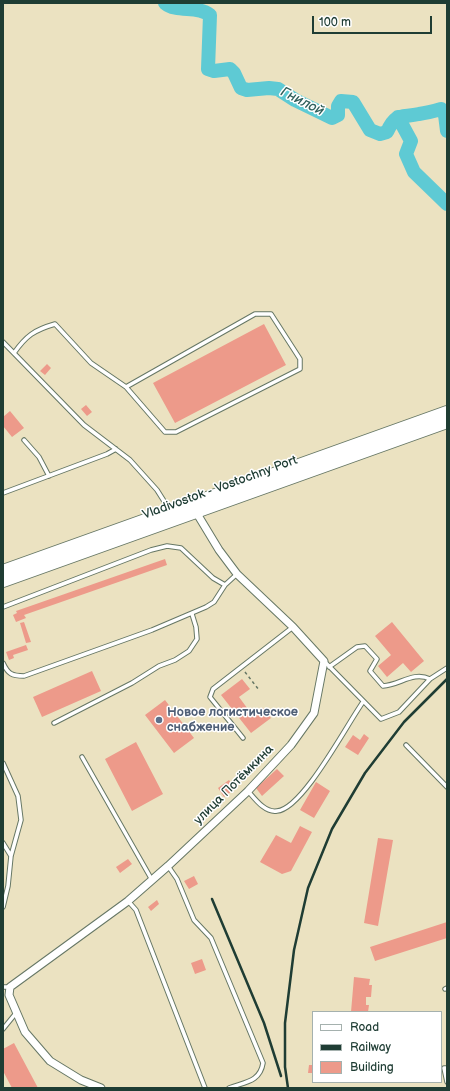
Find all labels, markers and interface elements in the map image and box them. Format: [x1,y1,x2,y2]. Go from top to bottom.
scale bar [314,8,434,34]
text: 100 m [319,15,351,30]
water label: Гнилой [277,84,327,120]
street label: Vladivostok - Vostochny Port [140,453,300,523]
place label: Новое логистическое снабжение [167,705,298,736]
marker: Новое логистическое снабжение [154,715,164,725]
street label: улица Потёмкина [191,742,277,828]
legend [312,1011,442,1083]
text: Road [350,1020,379,1035]
text: Railway [350,1040,391,1055]
text: Building [350,1060,394,1075]

